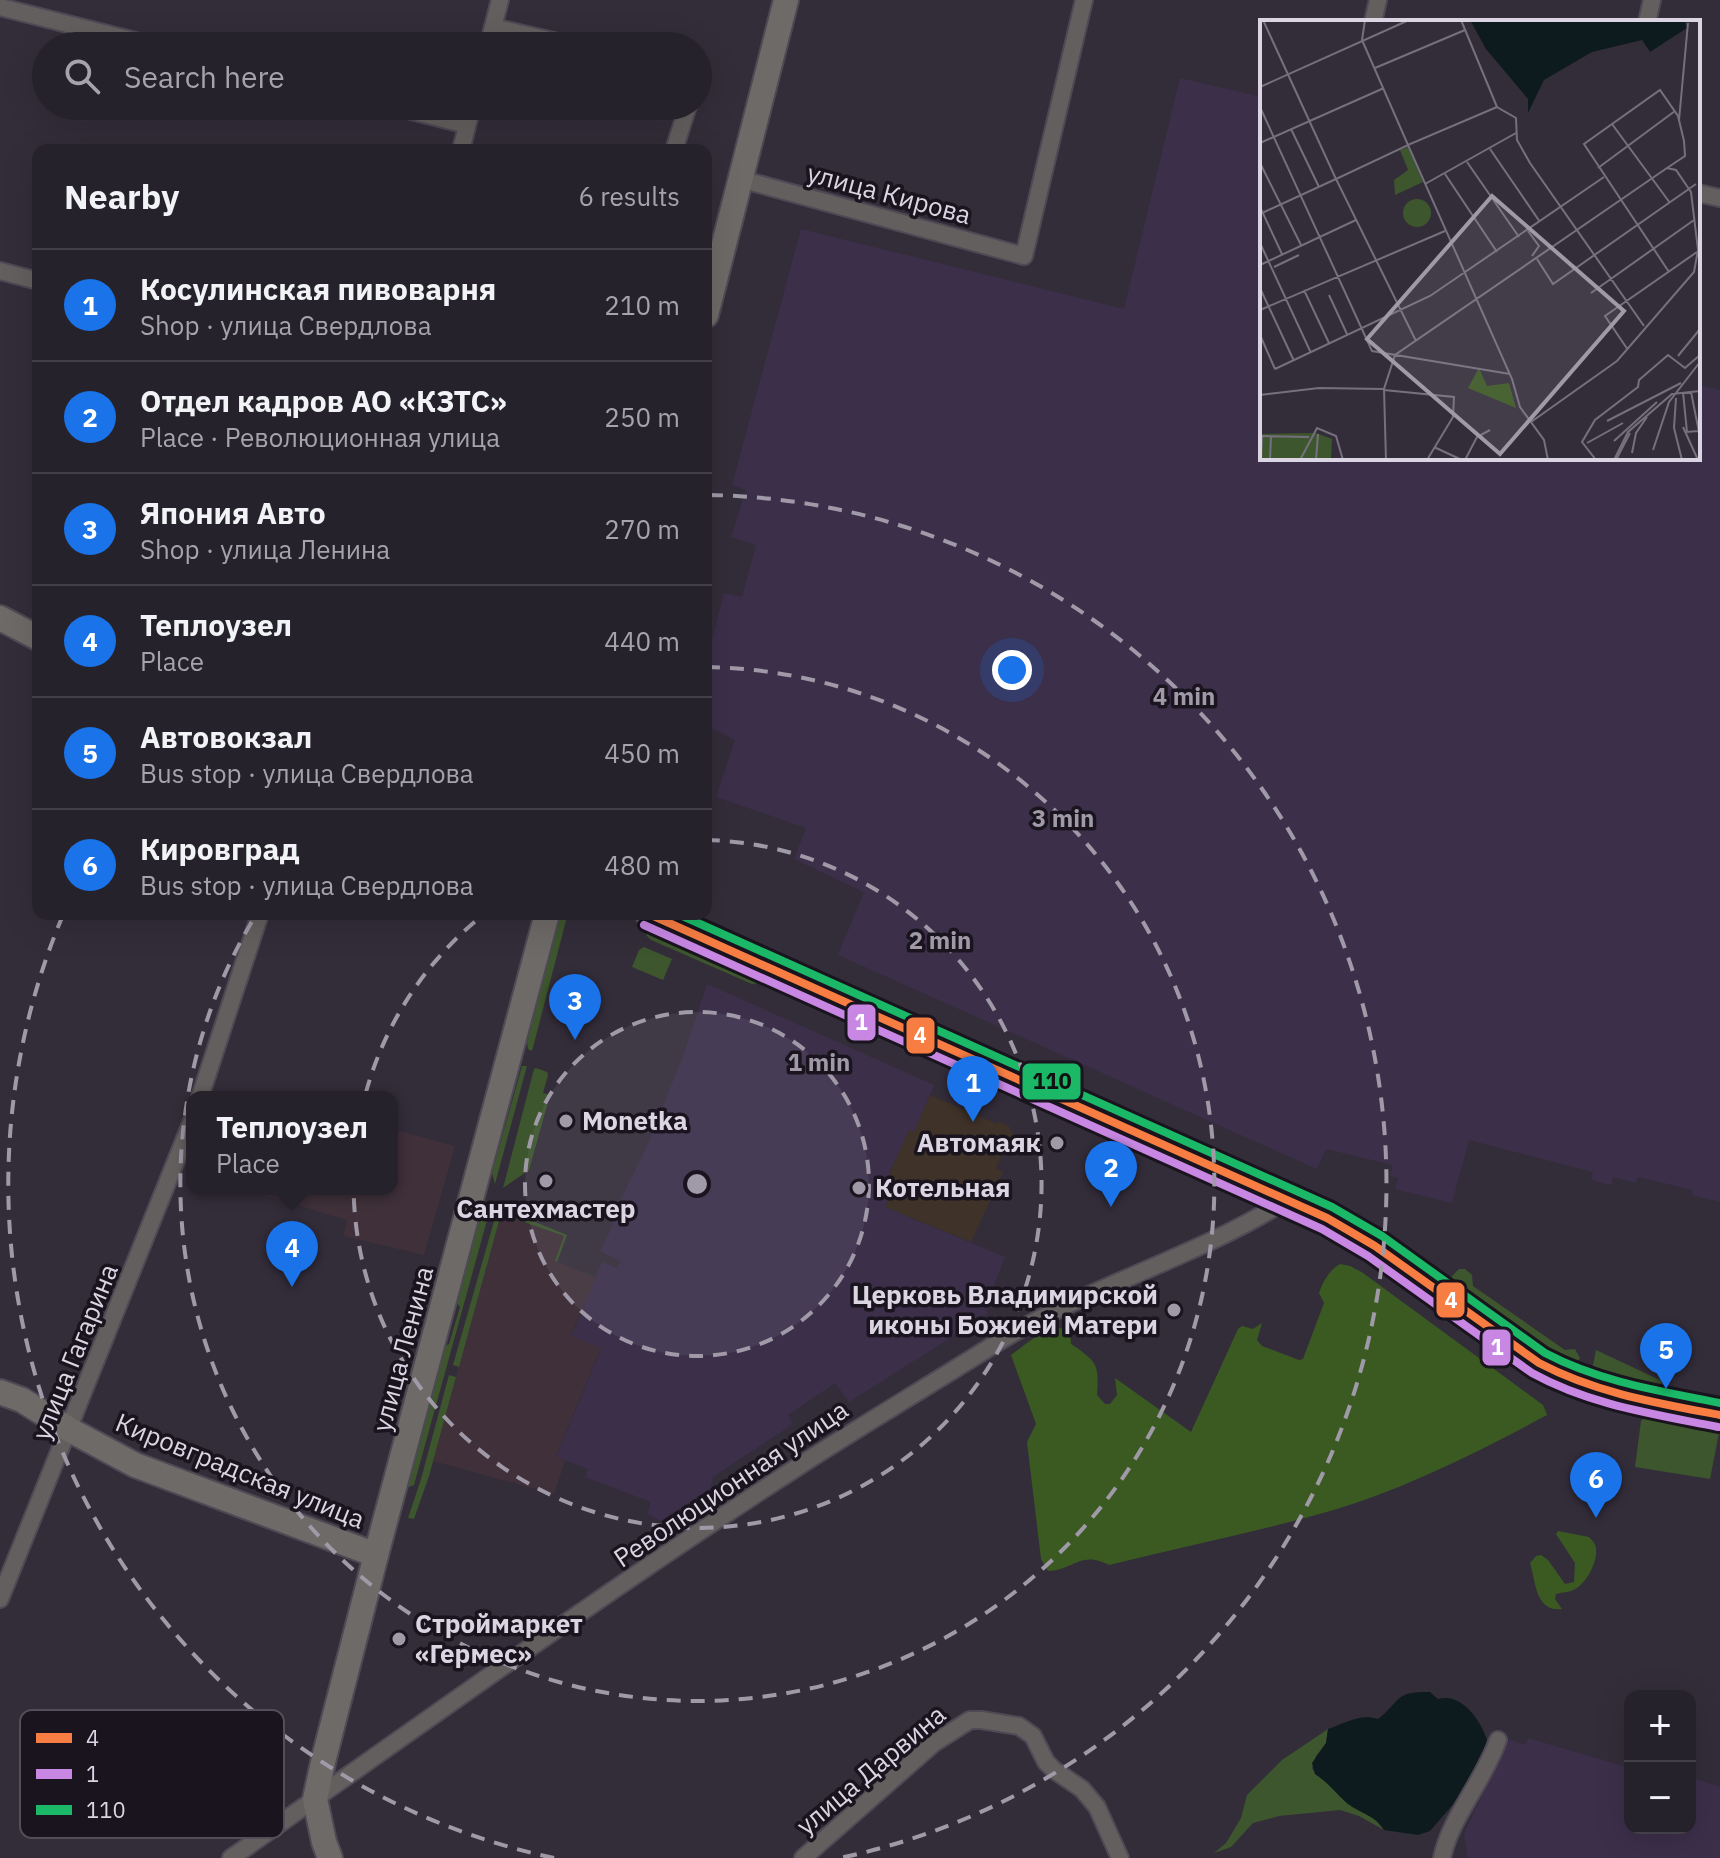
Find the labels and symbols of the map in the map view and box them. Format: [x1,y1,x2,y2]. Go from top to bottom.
inset map [1260,20,1700,460]
street label: улица Кирова [804,155,975,231]
your location [992,650,1032,690]
text: 4 min [1153,680,1215,712]
text: 3 min [1032,802,1094,834]
text: 2 min [909,924,971,956]
pin: 3 [549,974,601,1040]
line badge: 1 [846,1003,877,1042]
text: 1 [854,1007,868,1036]
line badge: 4 [905,1016,936,1055]
text: 4 [913,1020,927,1049]
text: 1 min [788,1046,850,1078]
pin: 1 [947,1056,999,1122]
line badge: 110 [1021,1062,1082,1101]
text: 110 [1032,1066,1072,1095]
place label: Monetka [582,1103,688,1137]
marker: Monetka [557,1112,575,1130]
place label: Автомаяк [917,1125,1041,1159]
marker: Автомаяк [1048,1134,1066,1152]
pin: 2 [1085,1141,1137,1207]
centre of rings [683,1170,711,1198]
place label: Котельная [875,1170,1011,1204]
marker: Сантехмастер [537,1172,555,1190]
marker: Котельная [850,1179,868,1197]
place label: Сантехмастер [456,1191,636,1225]
pin: 4 [266,1221,318,1287]
street label: улица Гагарина [23,1258,125,1445]
street label: улица Ленина [364,1262,440,1435]
place label: Церковь Владимирской иконы Божией Матери [852,1277,1158,1341]
line badge: 4 [1435,1281,1466,1319]
text: 4 [1444,1285,1458,1314]
marker: Церковь Владимирской иконы Божией Матери [1165,1301,1183,1319]
pin: 5 [1640,1323,1692,1389]
line badge: 1 [1481,1328,1512,1367]
text: 1 [1490,1332,1504,1361]
street label: Революционная улица [607,1392,854,1574]
street label: Кировградская улица [111,1405,370,1536]
pin: 6 [1570,1452,1622,1518]
place label: Строймаркет «Гермес» [415,1606,583,1670]
marker: Строймаркет «Гермес» [390,1630,408,1648]
street label: улица Дарвина [789,1697,952,1842]
legend [20,1710,284,1838]
text: 4 [86,1723,99,1752]
text: 1 [86,1759,99,1788]
text: 110 [86,1795,126,1824]

